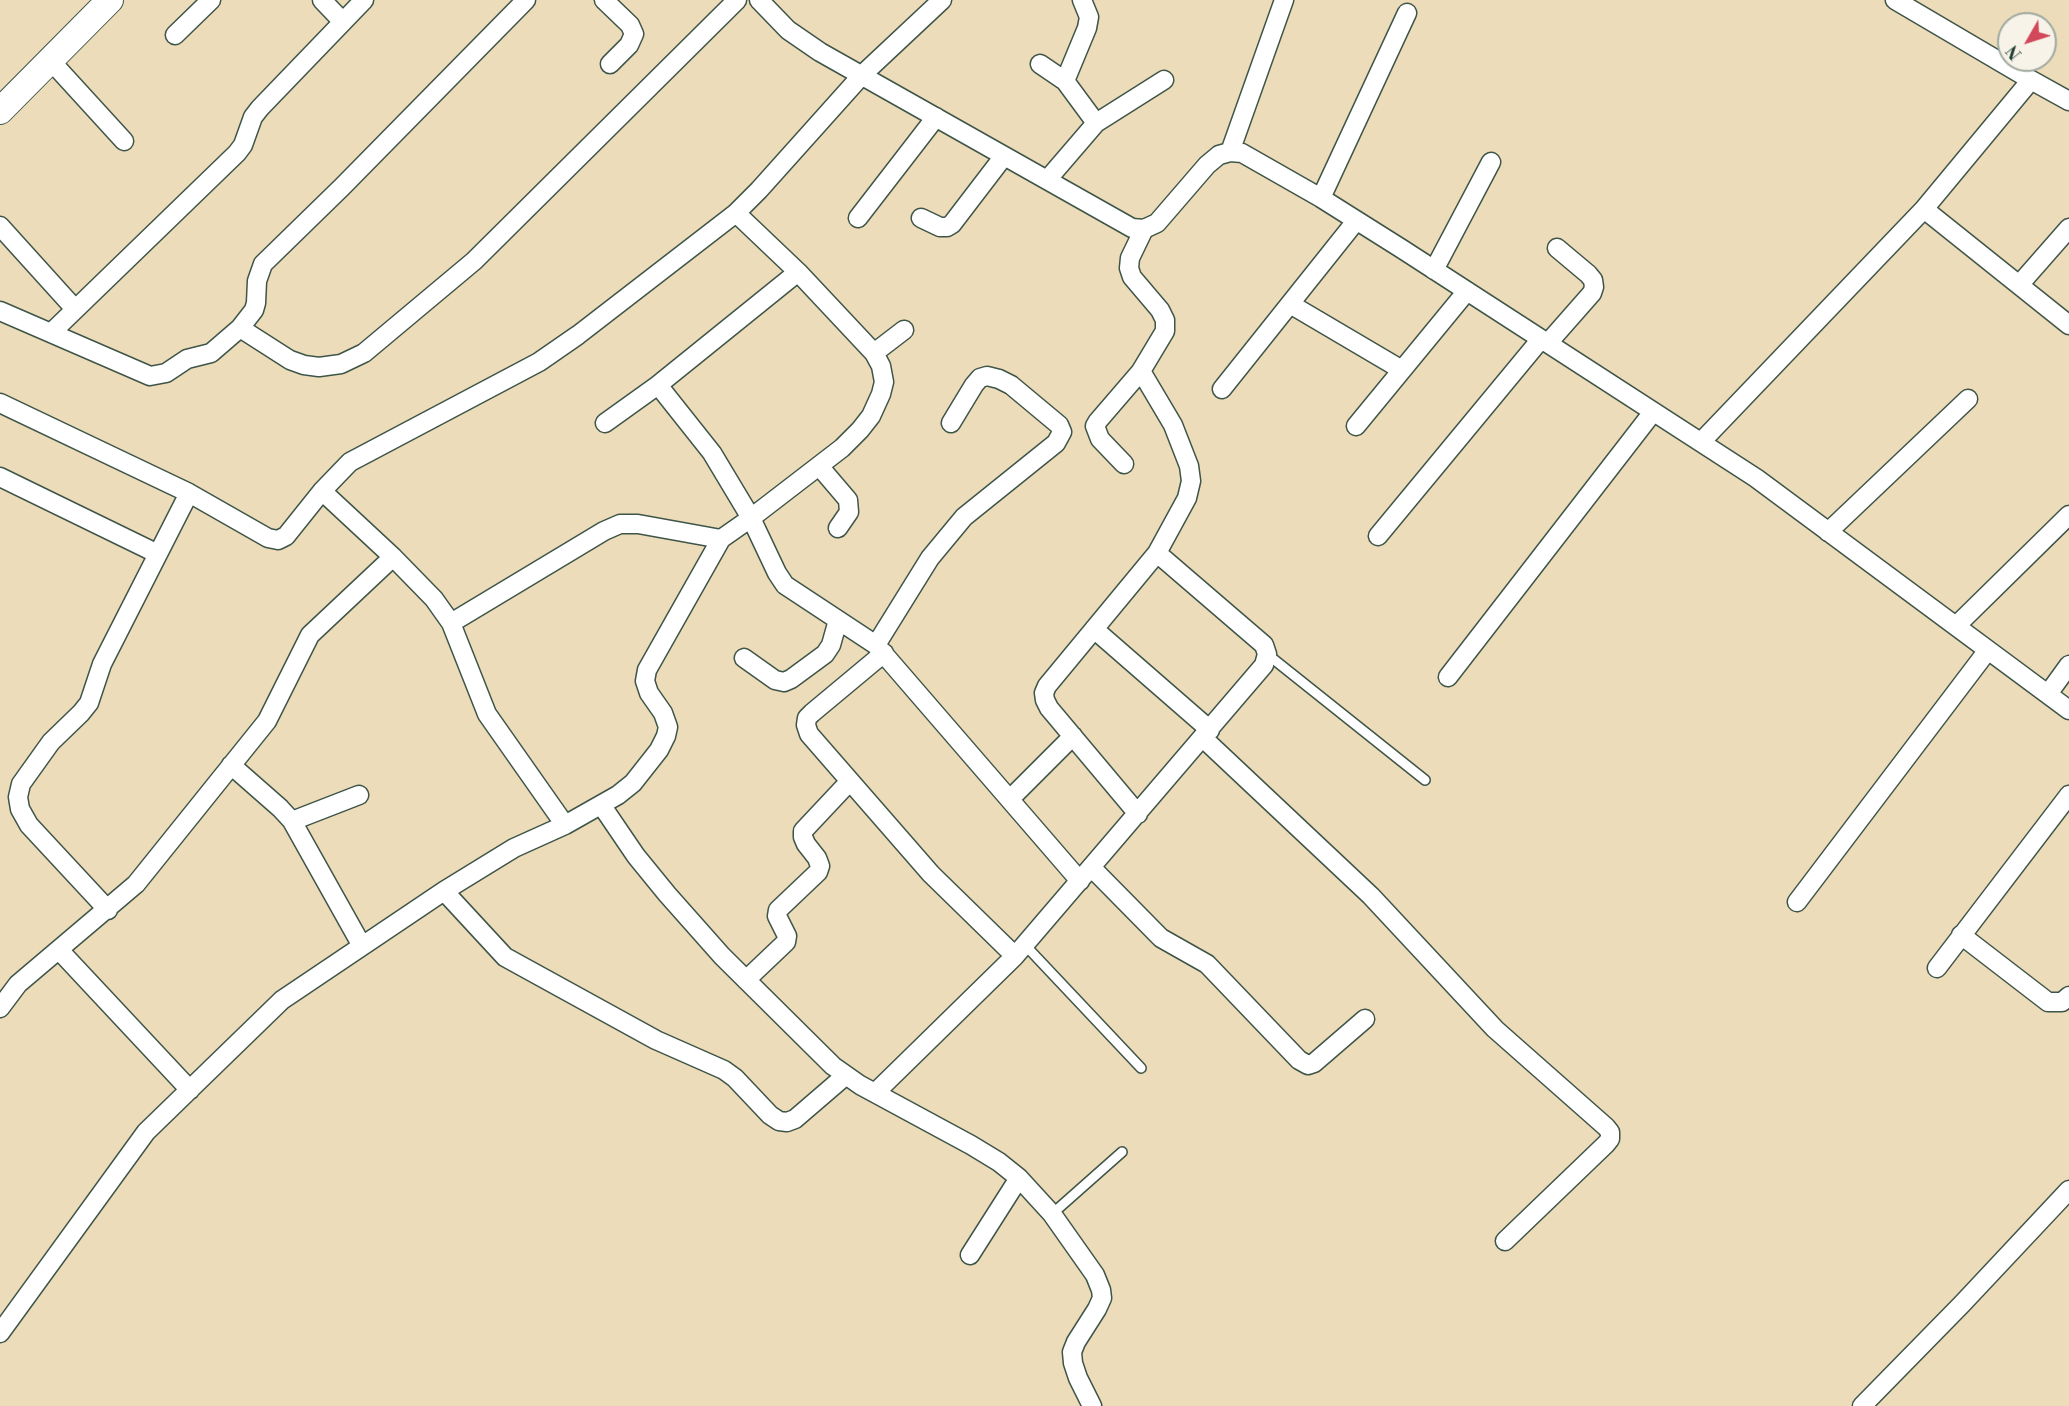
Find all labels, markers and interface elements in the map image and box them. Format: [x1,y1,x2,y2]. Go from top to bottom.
north arrow [1997,12,2057,72]
text: N [2003,41,2026,63]

